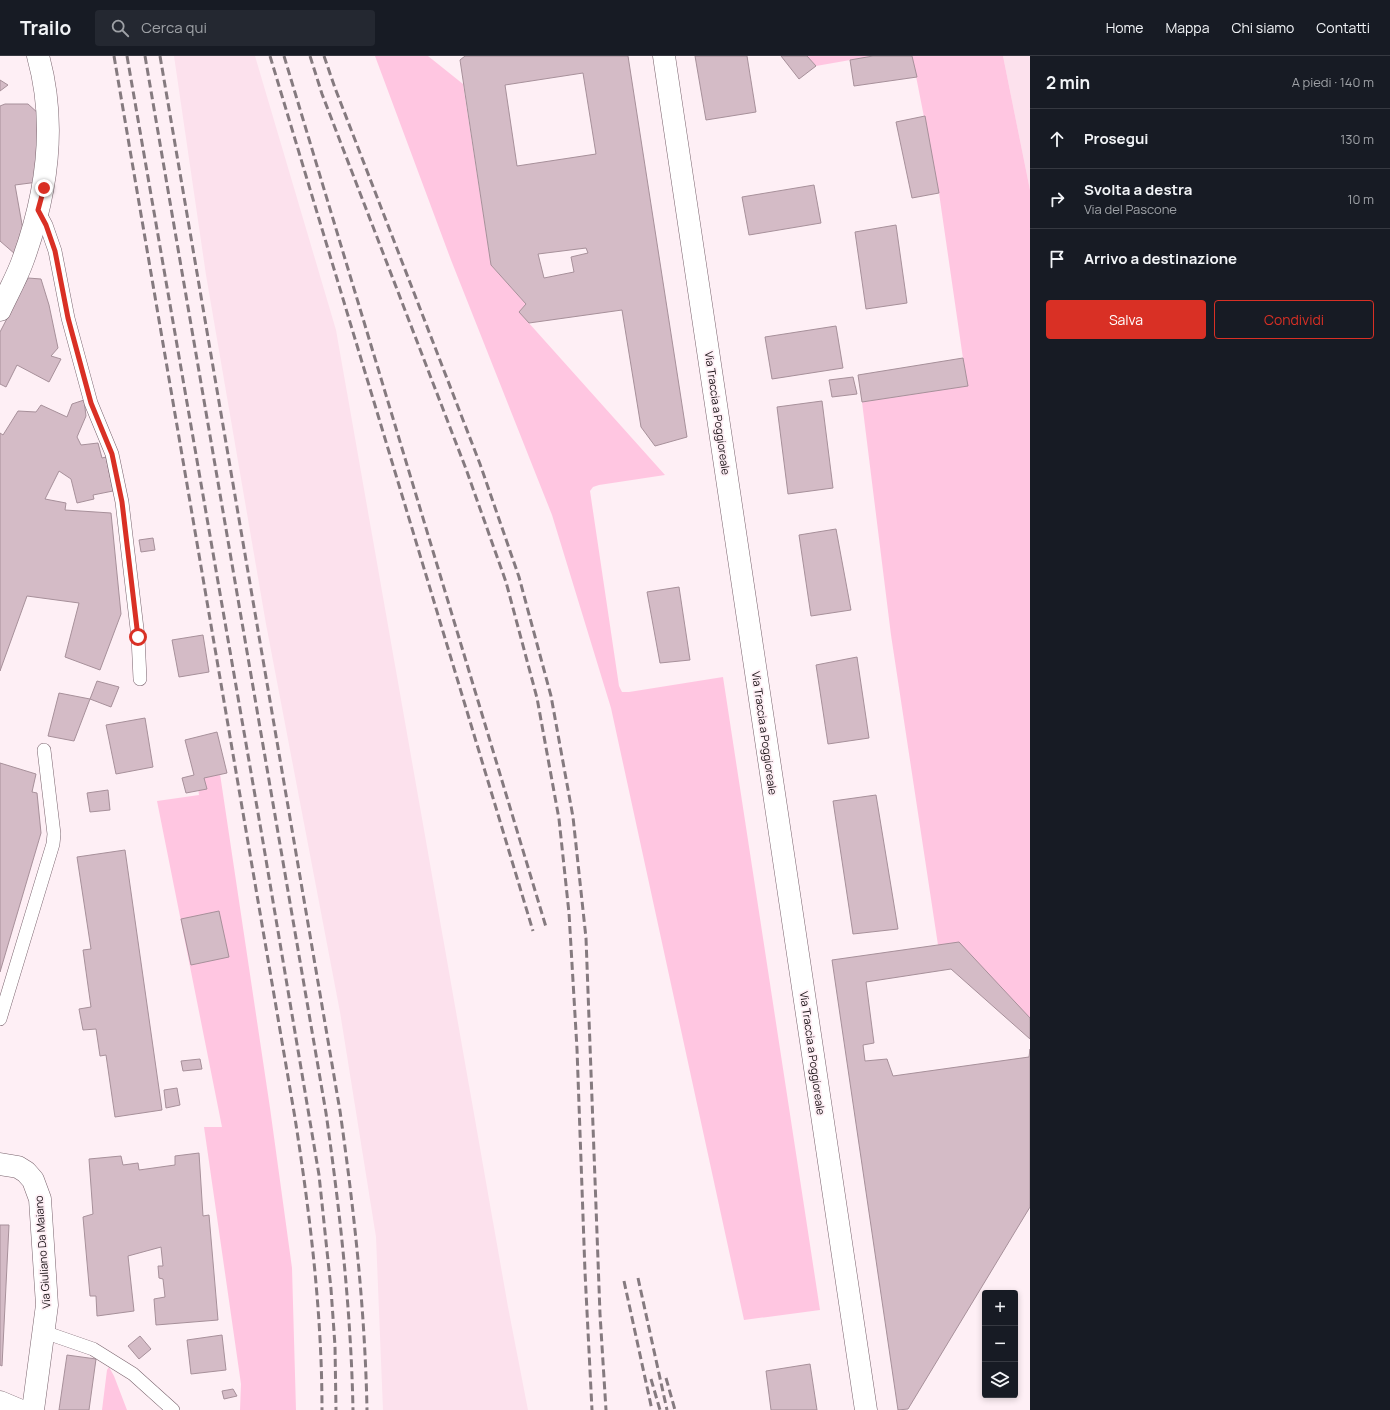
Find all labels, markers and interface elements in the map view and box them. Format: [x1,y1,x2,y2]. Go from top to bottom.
search box [95,10,375,46]
text: Trailo [20,15,71,41]
icon: search [109,17,131,39]
text: Cerca qui [141,17,207,38]
text: Home [1106,18,1144,37]
text: Mappa [1166,18,1209,37]
text: Chi siamo [1231,18,1294,37]
text: Contatti [1316,18,1370,37]
text: 2 min [1046,71,1090,94]
text: A piedi · 140 m [1292,73,1374,91]
icon: ahead [1046,128,1068,150]
text: Prosegui [1084,128,1148,149]
text: 130 m [1340,130,1374,148]
route end [35,179,53,197]
text: Svolta a destra [1084,179,1192,200]
icon: right [1046,188,1068,210]
text: 10 m [1347,190,1374,208]
text: Via del Pascone [1084,200,1177,218]
icon: arrive [1046,248,1068,270]
text: Arrivo a destinazione [1084,248,1237,269]
button: Salva [1046,300,1206,339]
button: Condividi [1214,300,1374,339]
street label: Via Traccia a Poggioreale [702,350,734,476]
route start [129,628,147,646]
street label: Via Traccia a Poggioreale [749,670,781,796]
street label: Via Traccia a Poggioreale [797,990,829,1116]
street label: Via Giuliano Da Maiano [31,1194,53,1309]
map controls [982,1290,1018,1398]
button: + [982,1290,1018,1326]
button: − [982,1326,1018,1362]
button: layers [982,1362,1018,1398]

